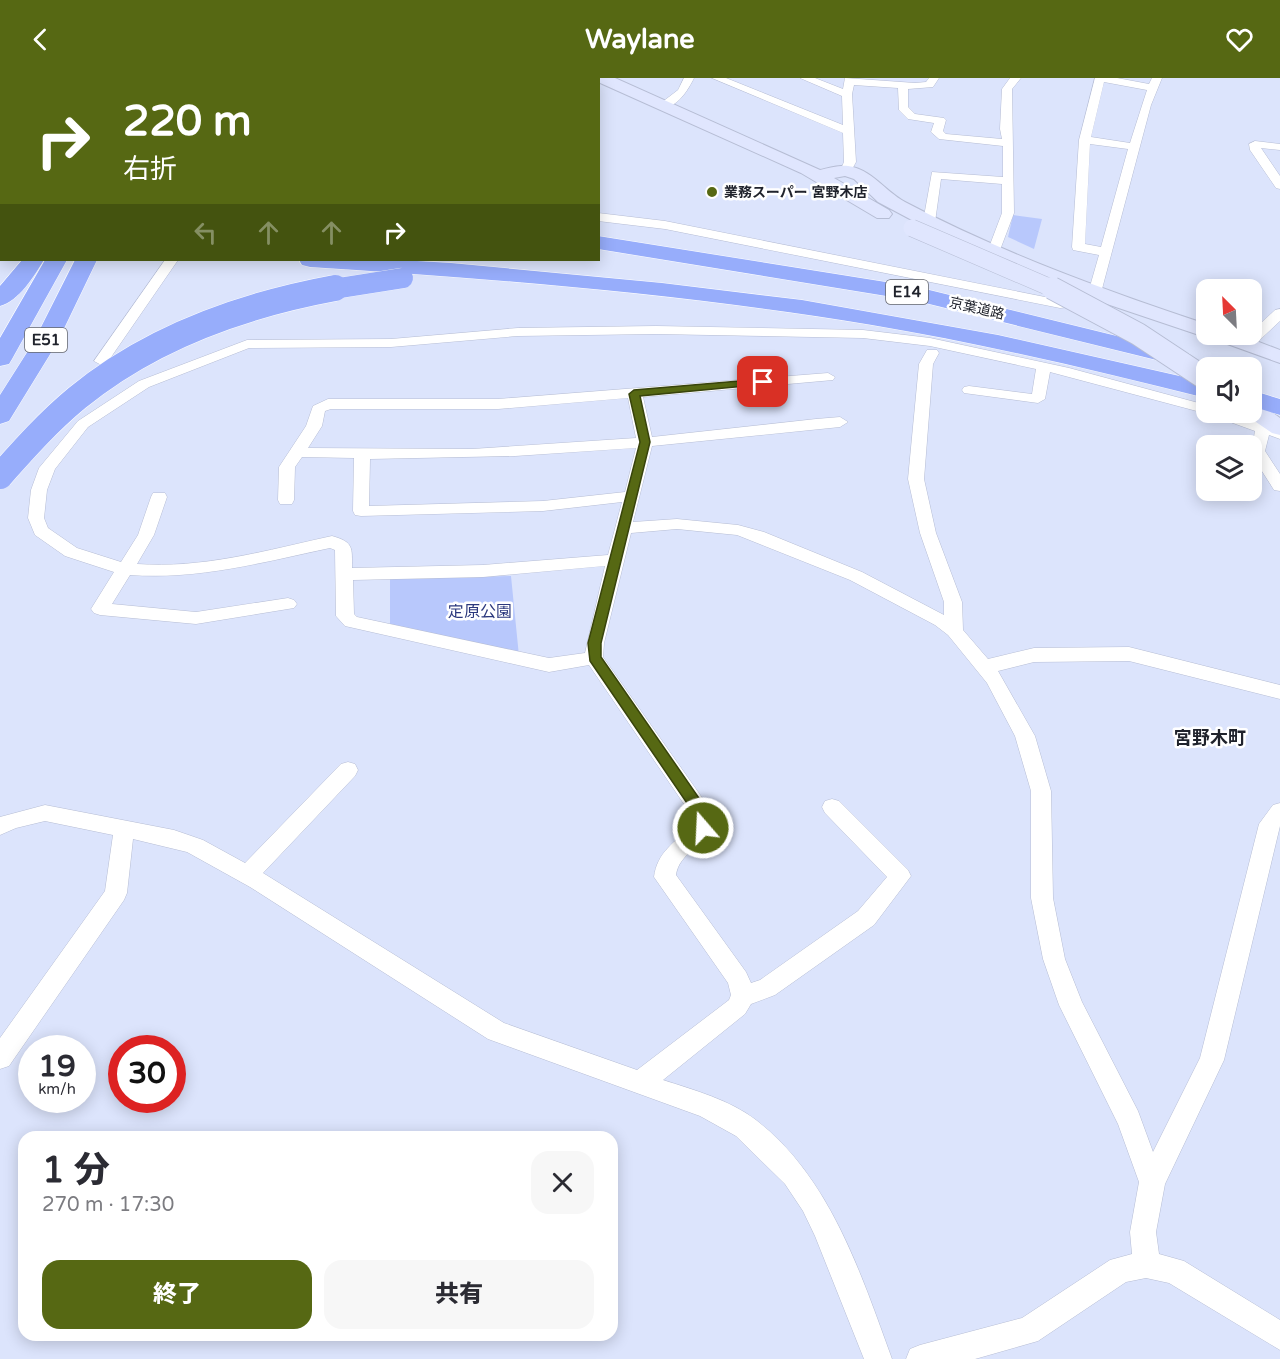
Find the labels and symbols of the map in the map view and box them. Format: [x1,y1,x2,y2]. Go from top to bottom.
place label: 業務スーパー 宮野木店 [724,184,868,201]
marker: 業務スーパー 宮野木店 [705,185,719,199]
north arrow [1196,279,1262,345]
road number: E14 [886,280,928,304]
street label: 京葉道路 [948,294,1006,323]
road number: E51 [25,328,67,352]
pin [737,356,788,407]
park label: 定原公園 [448,602,512,622]
district label: 宮野木町 [1174,727,1246,749]
position arrow [671,796,735,860]
speed limit sign: 30 [108,1035,186,1113]

